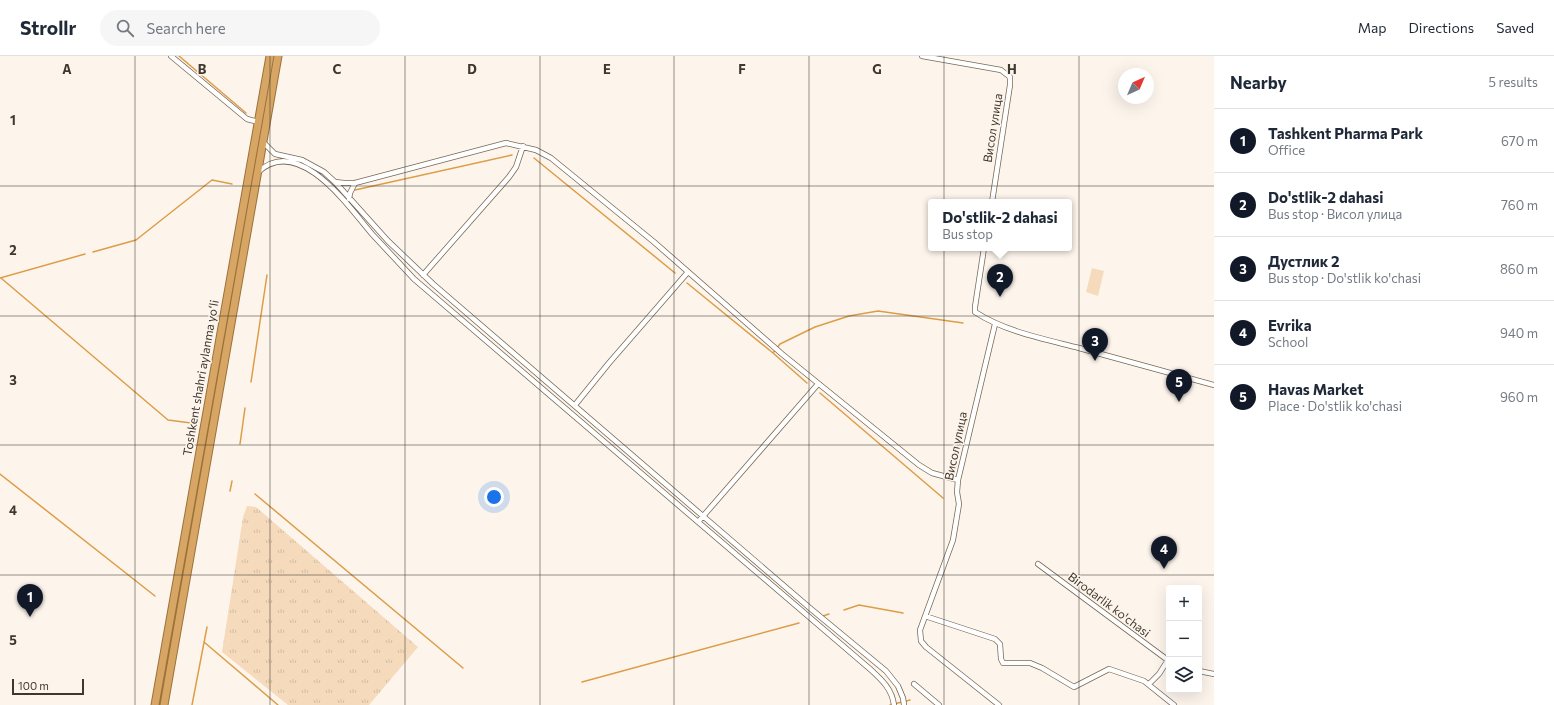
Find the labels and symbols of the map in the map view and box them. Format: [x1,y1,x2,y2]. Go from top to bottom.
text: A [62,61,72,77]
text: B [198,61,207,77]
text: C [333,61,342,77]
text: D [467,61,477,77]
text: E [603,61,611,77]
text: F [738,61,746,77]
text: G [872,61,882,77]
text: H [1007,61,1017,77]
north arrow [1118,68,1154,104]
street label: Висол улица [980,92,1004,163]
text: 1 [10,112,16,128]
text: 2 [9,242,17,258]
pin: 2 [987,264,1013,297]
street label: Toshkent shahri aylanma yoʻli [179,299,221,457]
pin: 3 [1082,328,1108,361]
pin: 5 [1166,369,1192,402]
text: 3 [9,372,17,388]
street label: Висол улица [941,410,969,481]
your location [484,487,504,507]
text: 4 [9,502,17,518]
pin: 4 [1151,536,1177,569]
street label: Birodarlik ko'chasi [1066,569,1153,640]
pin: 1 [17,584,43,617]
text: 5 [9,632,17,648]
scale bar [12,677,84,696]

